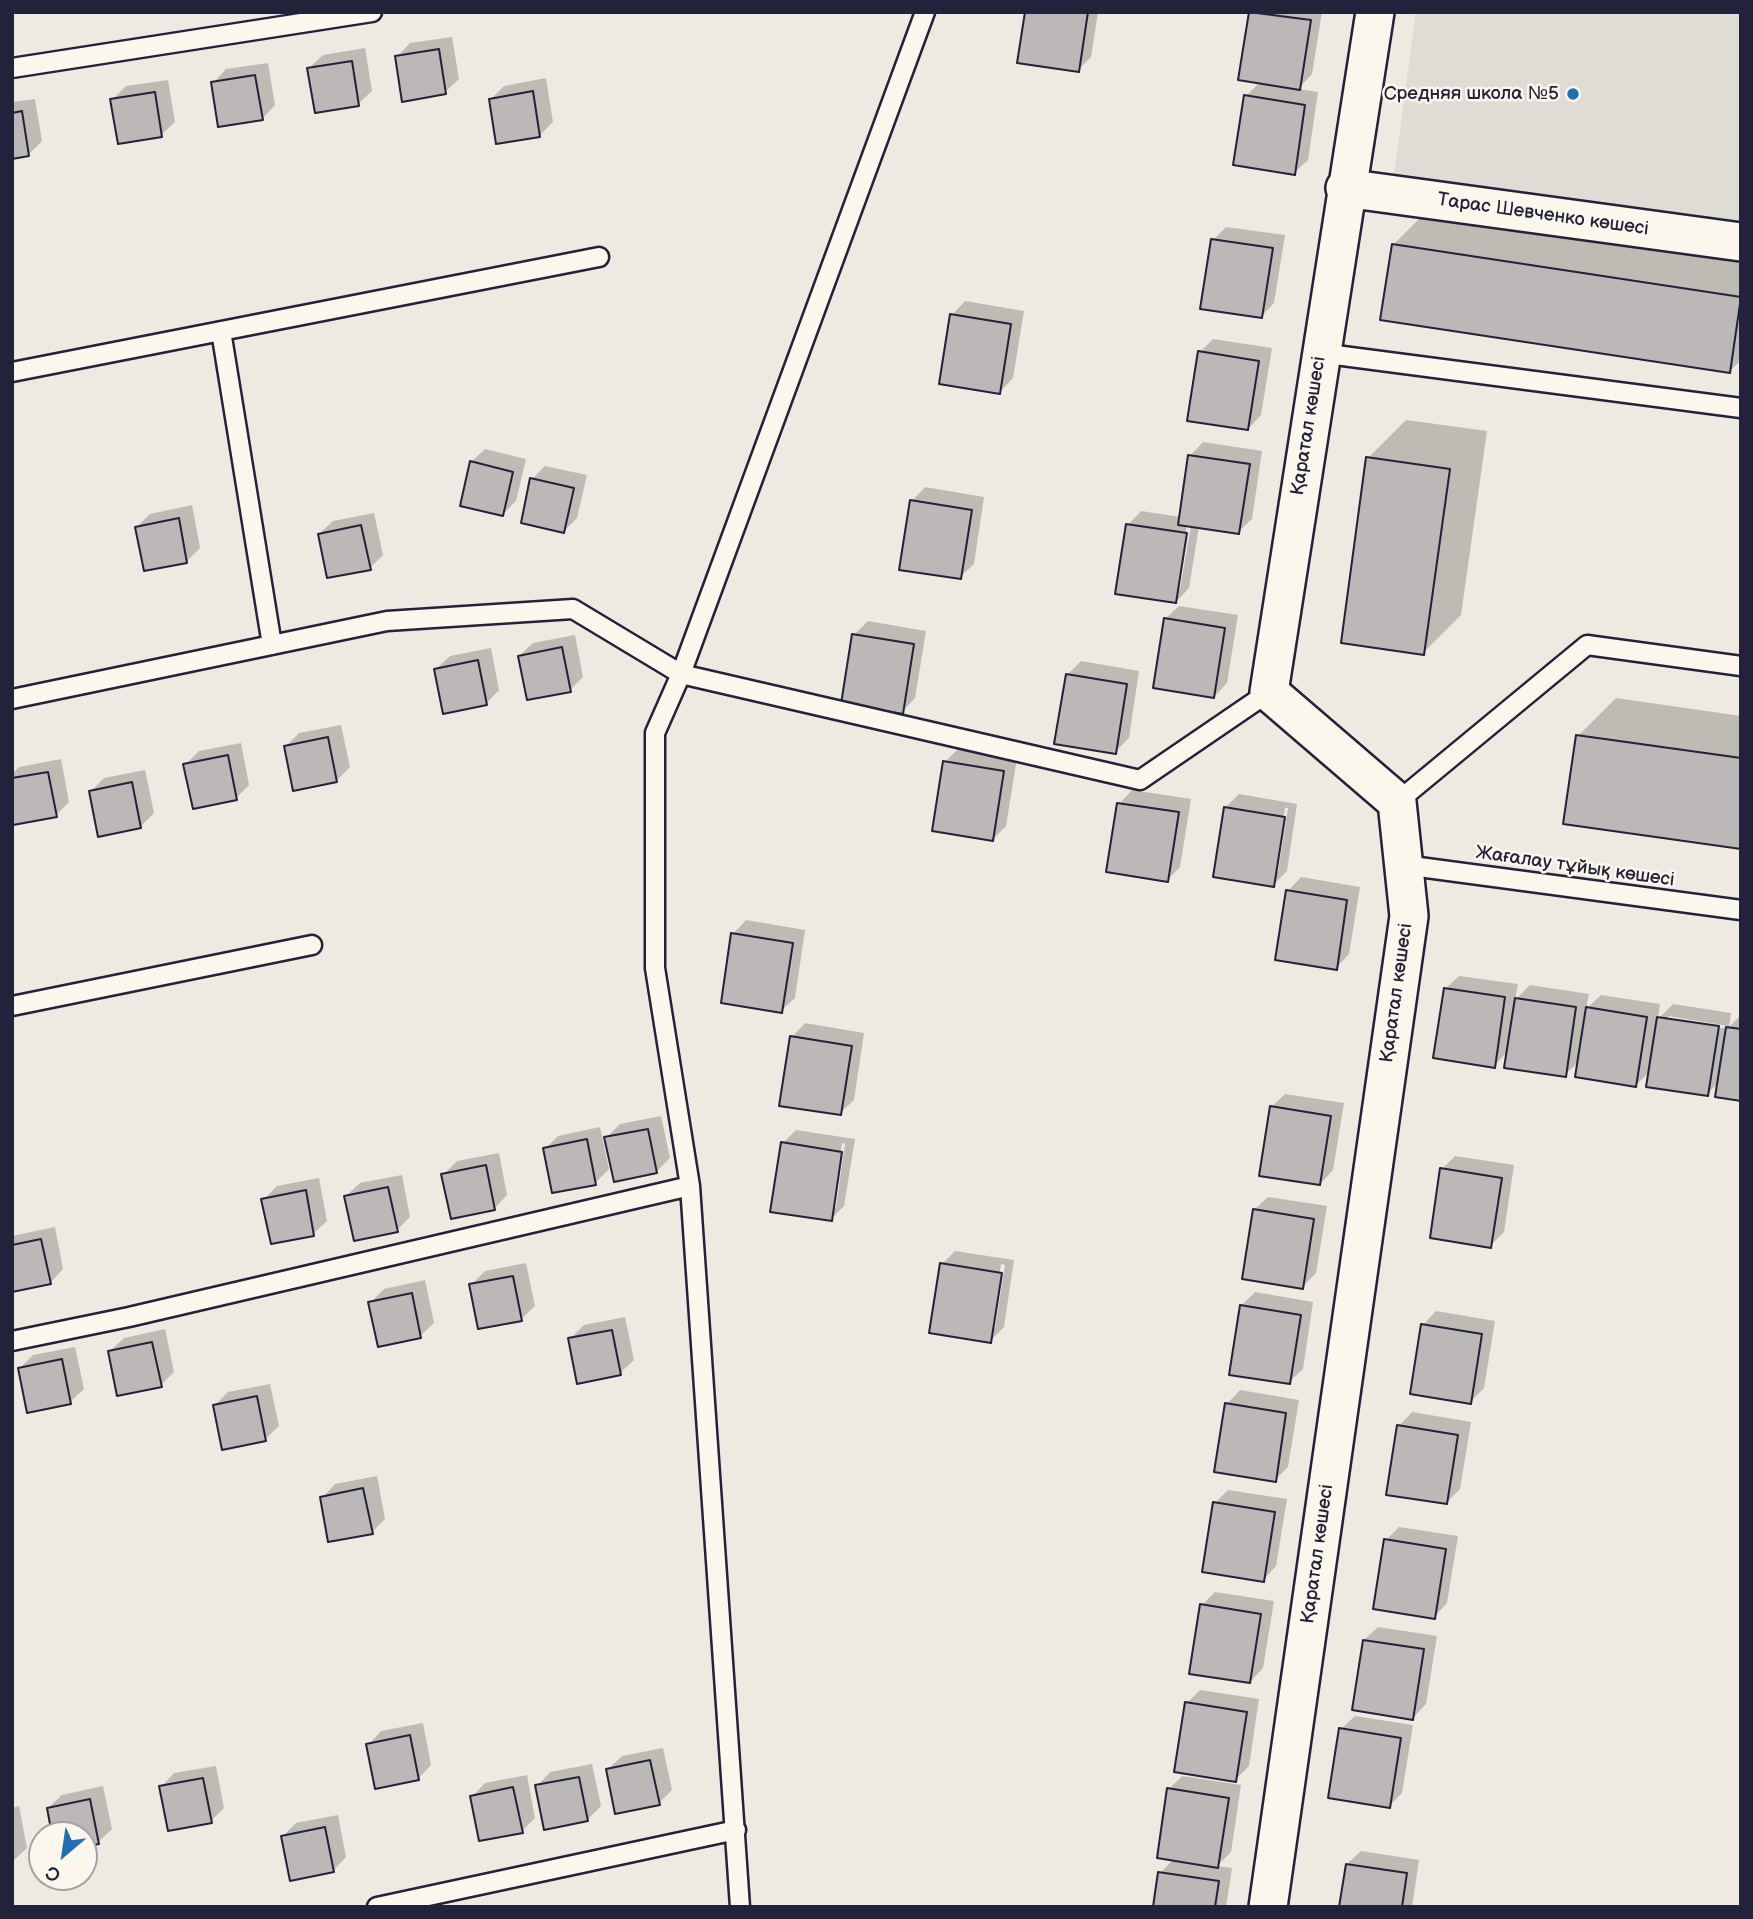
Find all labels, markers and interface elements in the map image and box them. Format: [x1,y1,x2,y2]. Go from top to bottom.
place label: Средняя школа №5 [1384,83,1559,105]
marker: Средняя школа №5 [1565,86,1581,102]
street label: Тарас Шевченко көшесі [1436,189,1650,241]
street label: Қаратал көшесі [1287,355,1331,497]
street label: Жағалау тұйық көшесі [1474,842,1676,892]
street label: Қаратал көшесі [1376,922,1418,1064]
street label: Қаратал көшесі [1297,1483,1339,1625]
north arrow [28,1821,98,1891]
text: С [42,1860,65,1886]

